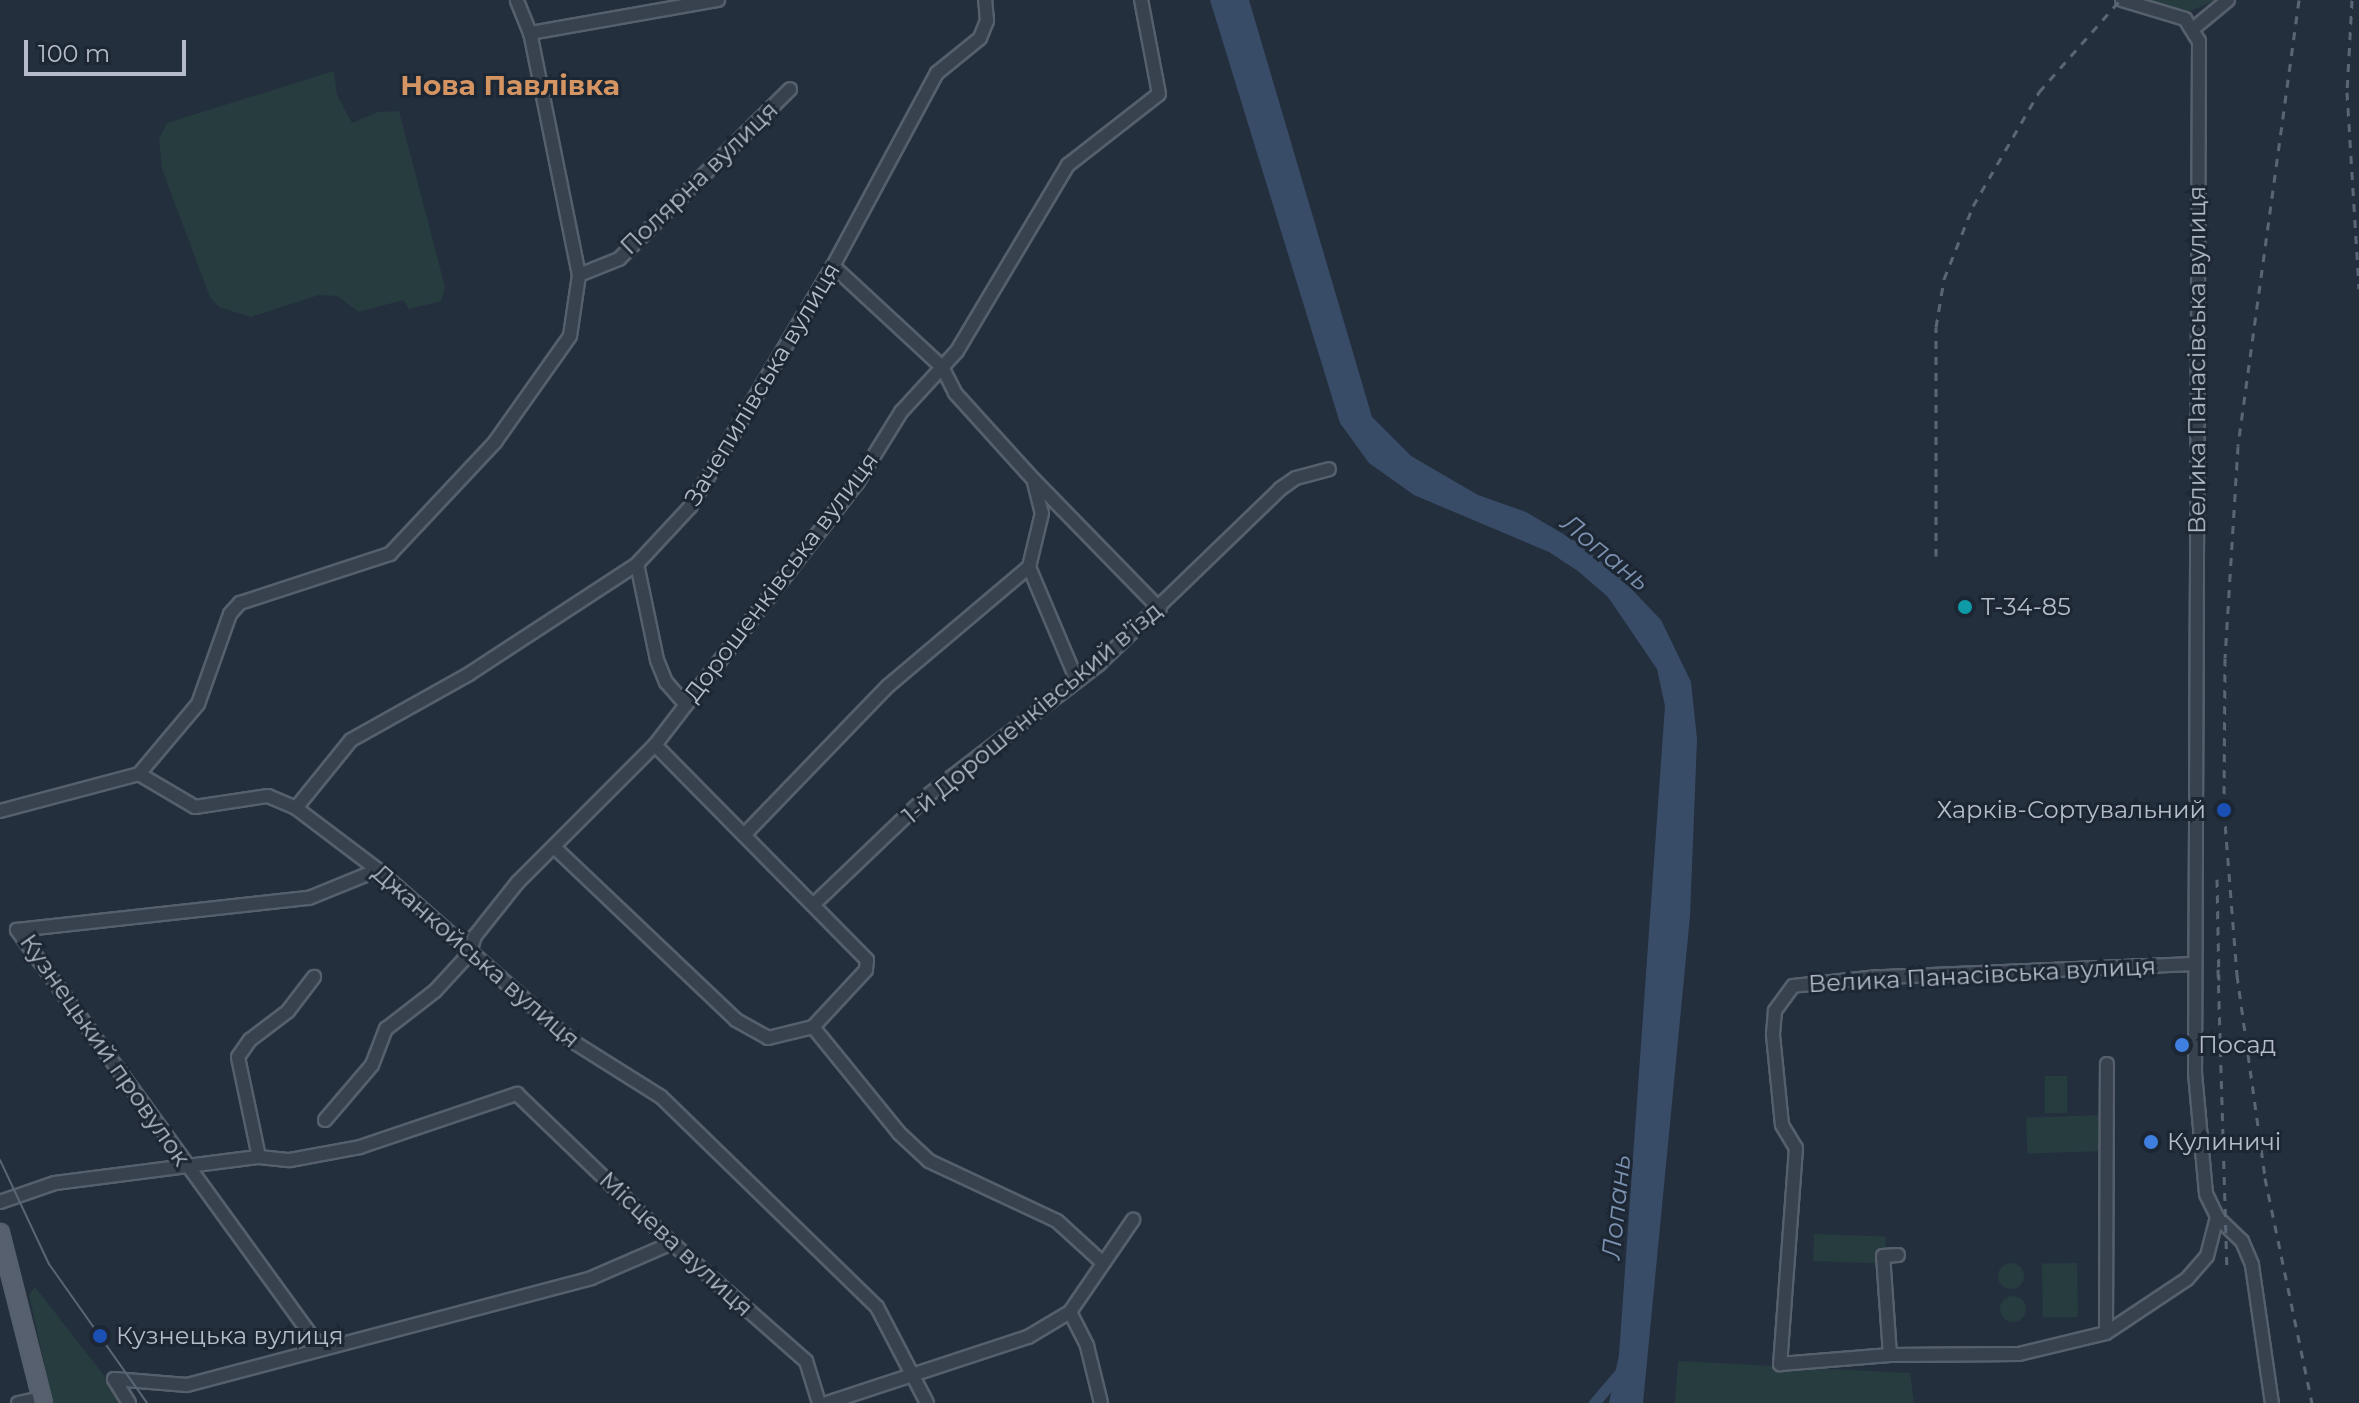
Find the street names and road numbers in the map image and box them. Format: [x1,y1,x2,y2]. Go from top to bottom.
street label: Полярна вулиця [614,95,784,261]
street label: Велика Панасівська вулиця [2183,186,2211,534]
street label: Зачепилівська вулиця [678,257,846,511]
street label: Дорошенківська вулиця [678,446,884,708]
street label: 1-й Дорошенківський в’їзд [897,596,1167,830]
street label: Джанкойська вулиця [367,858,585,1054]
street label: Кузнецький провулок [14,929,196,1171]
street label: Велика Панасівська вулиця [1808,952,2156,998]
street label: Місцева вулиця [593,1165,759,1323]

